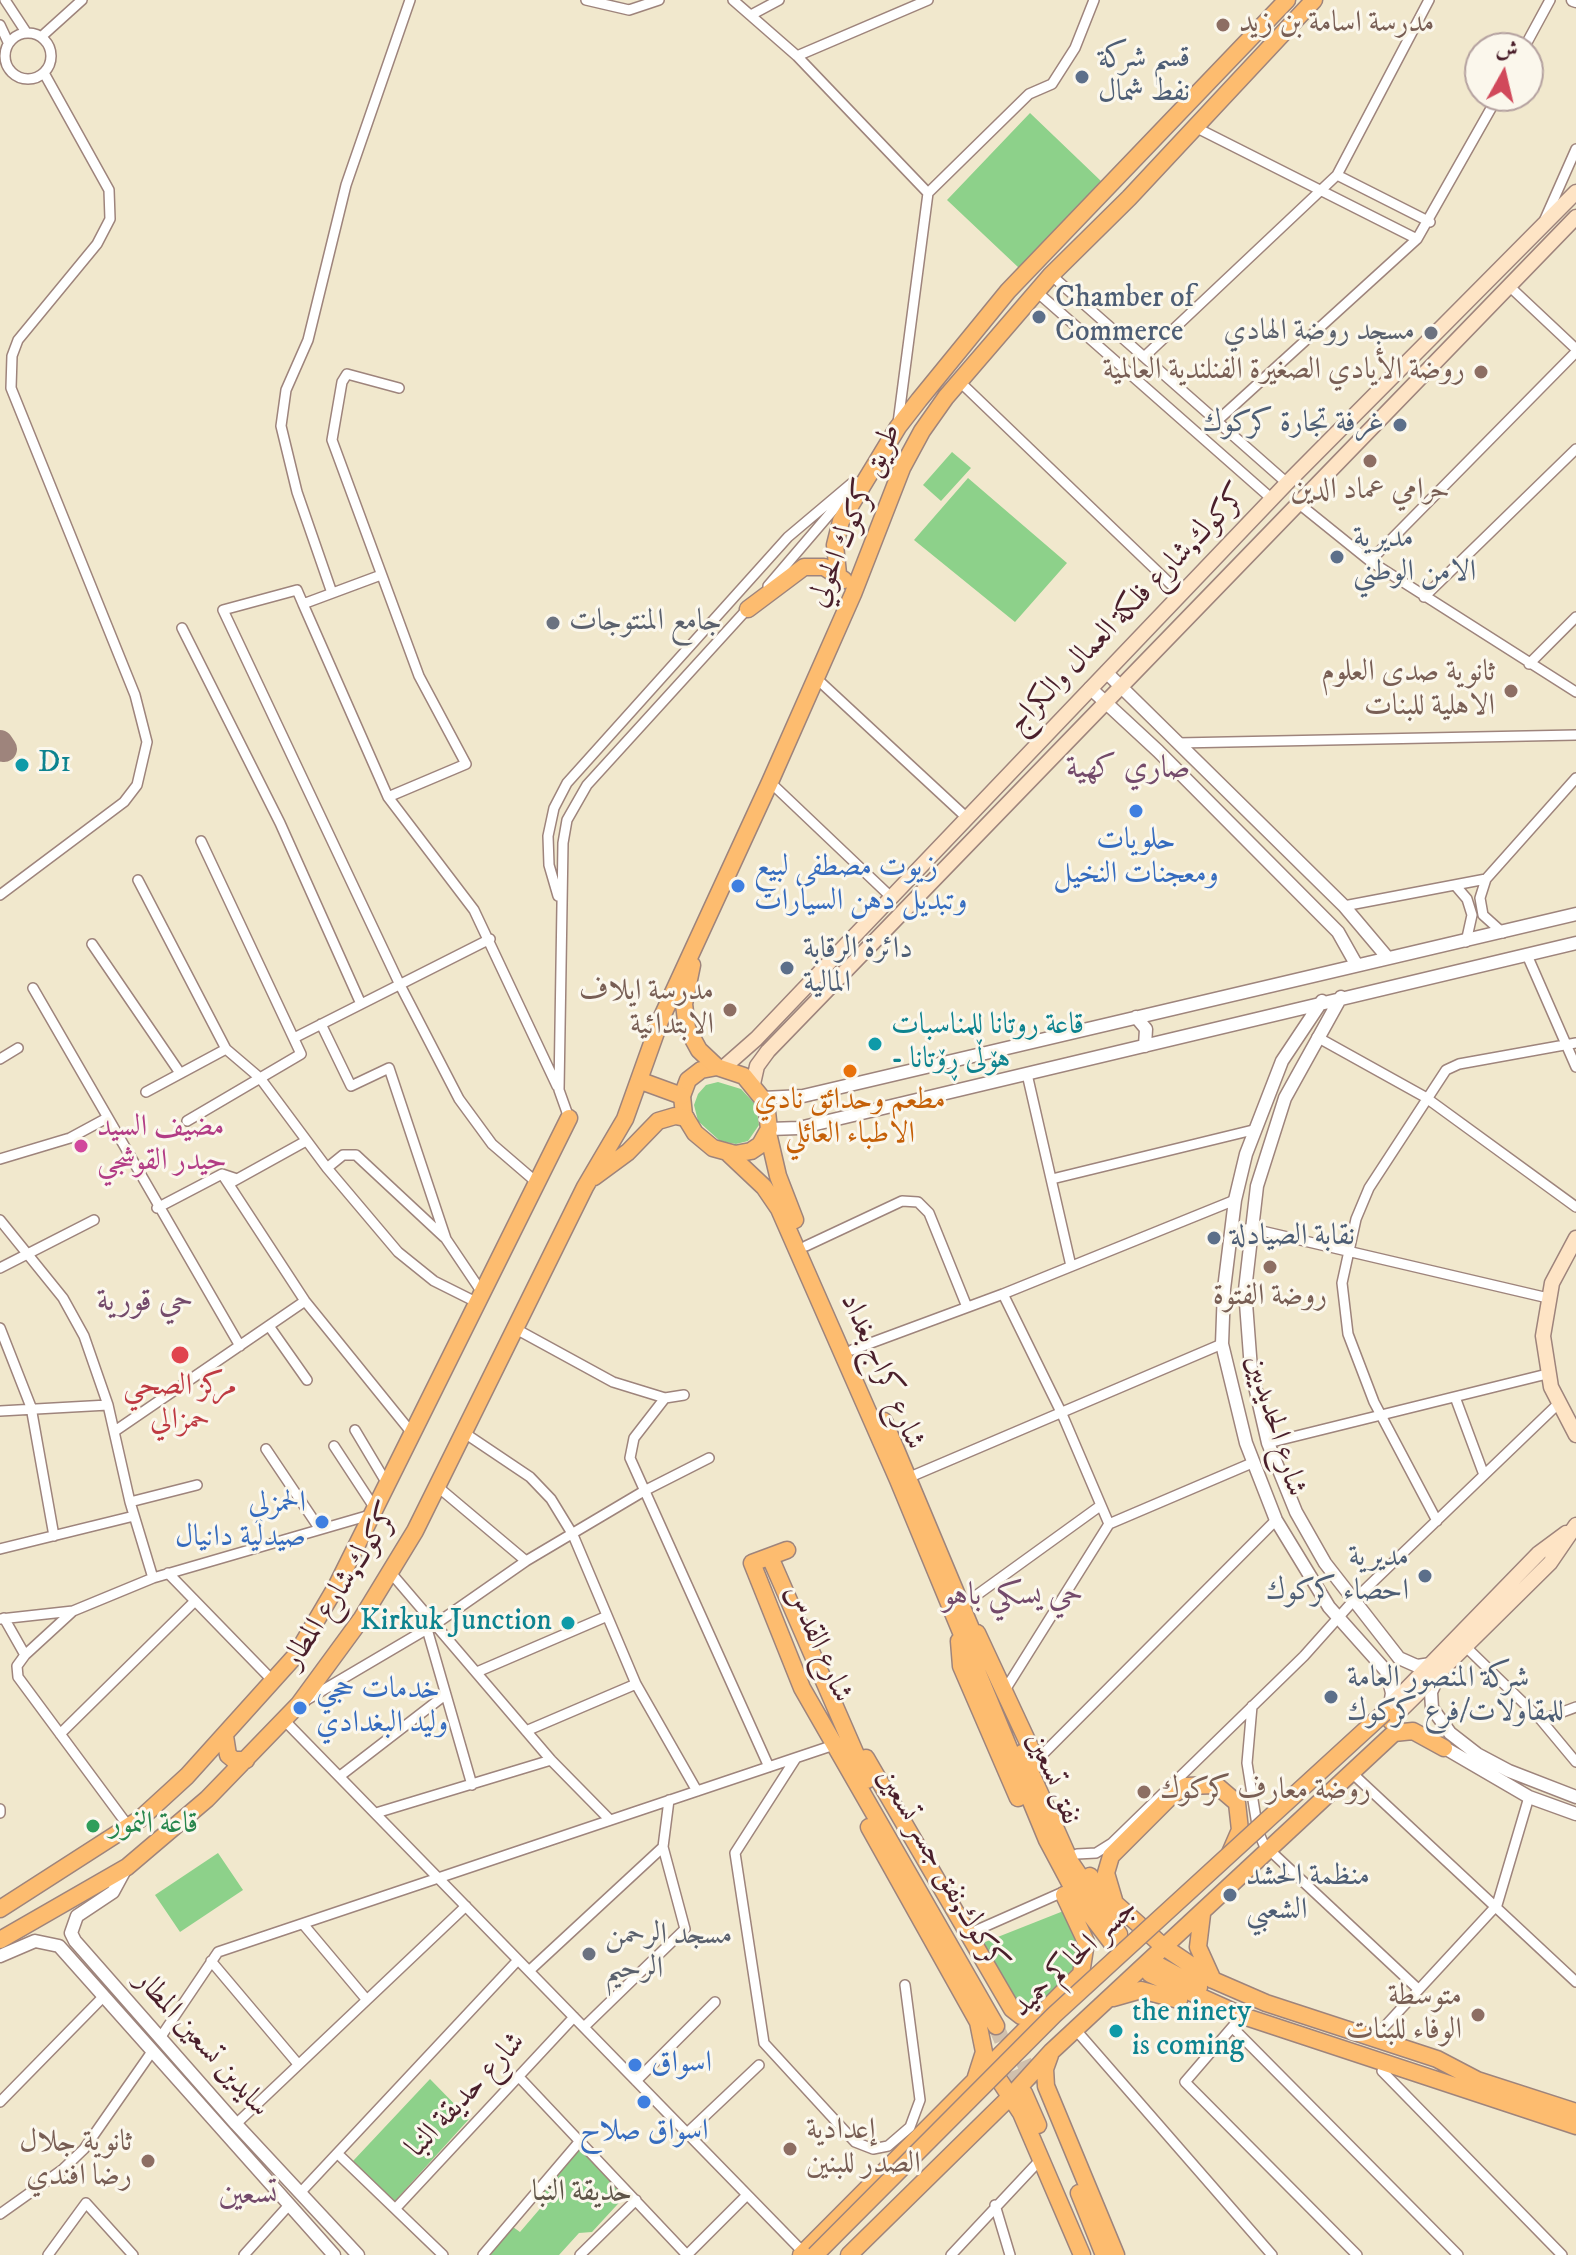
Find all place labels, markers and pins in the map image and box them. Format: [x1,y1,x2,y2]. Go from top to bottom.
place label: مدرسة اسامة بن زيد [1239,7,1434,43]
marker: مدرسة اسامة بن زيد [1214,16,1232,34]
place label: قسم شركة نفط شمال [1098,42,1190,112]
marker: قسم شركة نفط شمال [1073,68,1091,86]
place label: Chamber of Commerce [1055,282,1194,352]
marker: Chamber of Commerce [1030,308,1048,326]
place label: مسجد روضة الهادي [1223,315,1415,351]
marker: مسجد روضة الهادي [1422,324,1440,342]
place label: روضة الأيادي الصغيرة الفنلندية العالمية [1102,354,1465,390]
marker: روضة الأيادي الصغيرة الفنلندية العالمية [1472,363,1490,381]
place label: غرفة تجارة كركوك [1203,407,1384,443]
marker: غرفة تجارة كركوك [1391,416,1409,434]
marker: حرامي عماد الدين [1361,452,1379,470]
place label: حرامي عماد الدين [1290,474,1450,510]
place label: مديرية الامن الوطني [1353,522,1476,592]
marker: مديرية الامن الوطني [1328,548,1346,566]
place label: جامع المنتوجات [569,605,722,641]
marker: جامع المنتوجات [544,614,562,632]
place label: ثانوية صدى العلوم الاهلية للبنات [1321,656,1495,726]
marker: ثانوية صدى العلوم الاهلية للبنات [1502,682,1520,700]
place label: D1 [38,747,71,783]
marker: D1 [13,756,31,774]
marker: حلويات ومعجنات النخيل [1127,802,1145,820]
place label: حلويات ومعجنات النخيل [1053,824,1219,894]
place label: زيوت مصطفى لبيع وتبديل دهن السيارات [754,851,967,922]
marker: زيوت مصطفى لبيع وتبديل دهن السيارات [729,877,747,895]
place label: دائرة الرقابة المالية [803,933,913,1004]
marker: دائرة الرقابة المالية [778,959,796,977]
place label: مدرسة ايلاف الابتدائية [579,975,714,1046]
marker: مدرسة ايلاف الابتدائية [721,1001,739,1019]
place label: قاعة روتانا للمناسبات - هۆڵی ڕۆتانا [891,1009,1084,1080]
marker: قاعة روتانا للمناسبات - هۆڵی ڕۆتانا [866,1035,884,1053]
marker: مطعم وحدائق نادي الاطباء العائلي [841,1062,859,1080]
place label: مطعم وحدائق نادي الاطباء العائلي [754,1084,946,1154]
place label: مضيف السيد حيدر القوشجي [97,1111,227,1182]
marker: مضيف السيد حيدر القوشجي [72,1137,90,1155]
place label: نقابة الصيادلة [1230,1220,1355,1256]
marker: نقابة الصيادلة [1205,1229,1223,1247]
marker: روضة الفتوة [1261,1258,1279,1276]
place label: روضة الفتوة [1213,1280,1327,1316]
marker: مركز الصحي حمزالي [169,1344,191,1366]
place label: مركز الصحي حمزالي [123,1370,237,1440]
place label: الحمزلي صيدلية دانيال [175,1487,306,1558]
marker: الحمزلي صيدلية دانيال [313,1513,331,1531]
place label: مديرية احصاء كركوك [1266,1541,1409,1612]
marker: مديرية احصاء كركوك [1416,1567,1434,1585]
place label: Kirkuk Junction [360,1605,552,1641]
marker: Kirkuk Junction [559,1614,577,1632]
place label: شركة المنصور العامة للمقاولات/فرع كركوك [1347,1662,1564,1732]
place label: خدمات حجي وليد البغدادي [316,1673,448,1744]
marker: شركة المنصور العامة للمقاولات/فرع كركوك [1322,1688,1340,1706]
marker: خدمات حجي وليد البغدادي [291,1699,309,1717]
place label: روضة معارف كركوك [1160,1774,1371,1810]
marker: روضة معارف كركوك [1135,1783,1153,1801]
place label: قاعة النمور [109,1808,198,1844]
marker: قاعة النمور [84,1817,102,1835]
place label: منظمة الحشد الشعبي [1246,1860,1370,1930]
marker: منظمة الحشد الشعبي [1221,1886,1239,1904]
place label: مسجد الرحمن الرحيم [605,1919,732,1990]
marker: مسجد الرحمن الرحيم [580,1945,598,1963]
place label: متوسطة الوفاء للبنات [1346,1980,1462,2050]
place label: the ninety is coming [1132,1996,1251,2066]
marker: متوسطة الوفاء للبنات [1469,2006,1487,2024]
marker: the ninety is coming [1107,2022,1125,2040]
place label: اسواق [651,2047,712,2083]
marker: اسواق [626,2056,644,2074]
marker: اسواق صلاح [635,2093,653,2111]
place label: إعدادية الصدر للبنين [806,2114,921,2184]
place label: اسواق صلاح [580,2115,708,2151]
place label: ثانوية جلال رضا افندي [19,2126,132,2196]
marker: إعدادية الصدر للبنين [781,2140,799,2158]
marker: ثانوية جلال رضا افندي [139,2152,157,2170]

